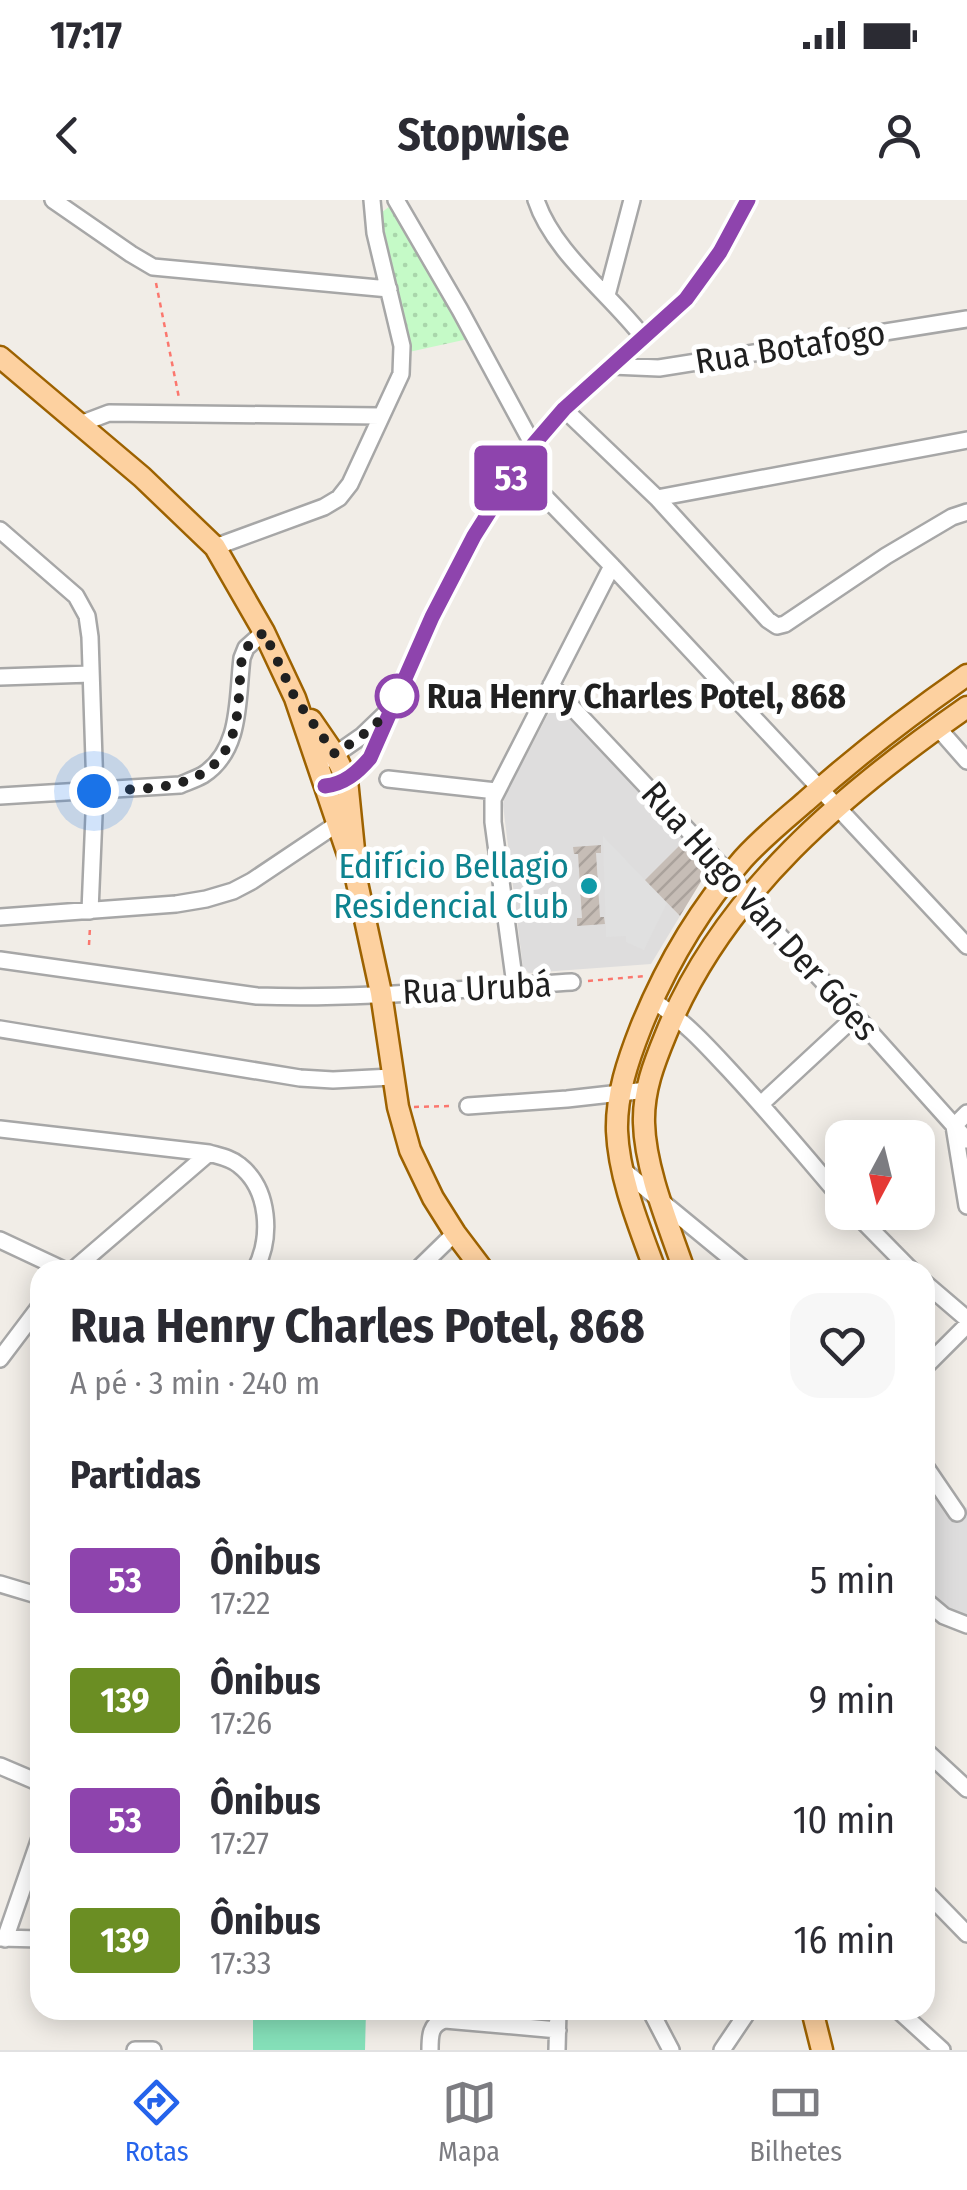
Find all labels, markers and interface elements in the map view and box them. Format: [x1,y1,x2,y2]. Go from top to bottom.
text: 17:17 [50,12,122,58]
icon: back [40,108,95,163]
text: Stopwise [398,108,569,162]
icon: person [872,108,927,163]
street label: Rua Botafogo [692,311,888,383]
line badge: 53 [466,446,556,510]
text: 53 [494,457,528,499]
marker: Rua Henry Charles Potel, 868 [376,675,418,717]
place label: Rua Henry Charles Potel, 868 [427,675,846,717]
your location [69,766,119,816]
street label: Rua Hugo Van Der Góes [633,773,887,1049]
place label: Edifício Bellagio Residencial Club [333,845,569,927]
marker: Edifício Bellagio Residencial Club [578,875,600,897]
street label: Rua Urubá [401,963,553,1013]
north arrow [825,1120,935,1230]
map controls [825,1120,935,1230]
button: heart [790,1293,895,1398]
text: Rua Henry Charles Potel, 868 [70,1297,645,1355]
text: A pé · 3 min · 240 m [70,1364,320,1402]
text: Partidas [70,1452,201,1498]
text: Ônibus [210,1538,321,1584]
text: 5 min [810,1557,895,1603]
text: 53 [108,1559,142,1601]
text: 17:22 [210,1584,270,1622]
text: Ônibus [210,1658,321,1704]
text: 9 min [809,1677,895,1723]
text: 139 [100,1679,150,1721]
text: 17:26 [210,1704,272,1742]
text: Ônibus [210,1778,321,1824]
text: 10 min [793,1797,895,1843]
text: 53 [108,1799,142,1841]
text: 17:27 [210,1824,269,1862]
text: Ônibus [210,1898,321,1944]
text: 16 min [794,1917,895,1963]
text: 139 [100,1919,150,1961]
text: 17:33 [210,1944,271,1982]
tab: Rotas [125,2075,189,2168]
tab: Mapa [438,2075,500,2168]
tab: Bilhetes [749,2075,842,2168]

